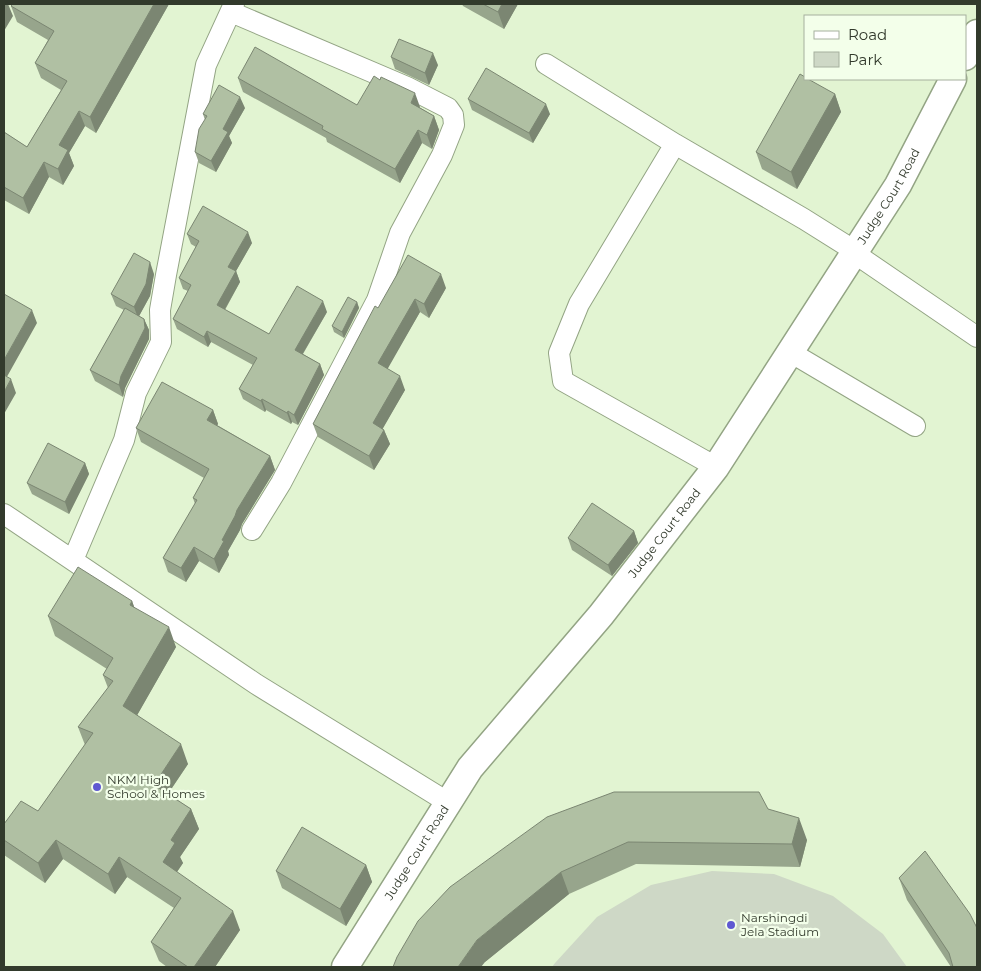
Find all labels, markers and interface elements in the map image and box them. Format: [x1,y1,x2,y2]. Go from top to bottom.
legend [804,15,966,80]
text: Road [848,25,887,44]
text: Park [848,50,882,69]
street label: Judge Court Road [853,146,923,248]
street label: Judge Court Road [624,485,704,581]
place label: NKM High School & Homes [107,772,205,801]
marker: NKM High School & Homes [91,781,103,793]
street label: Judge Court Road [380,802,452,903]
place label: Narshingdi Jela Stadium [740,910,819,939]
marker: Narshingdi Jela Stadium [725,919,737,931]

